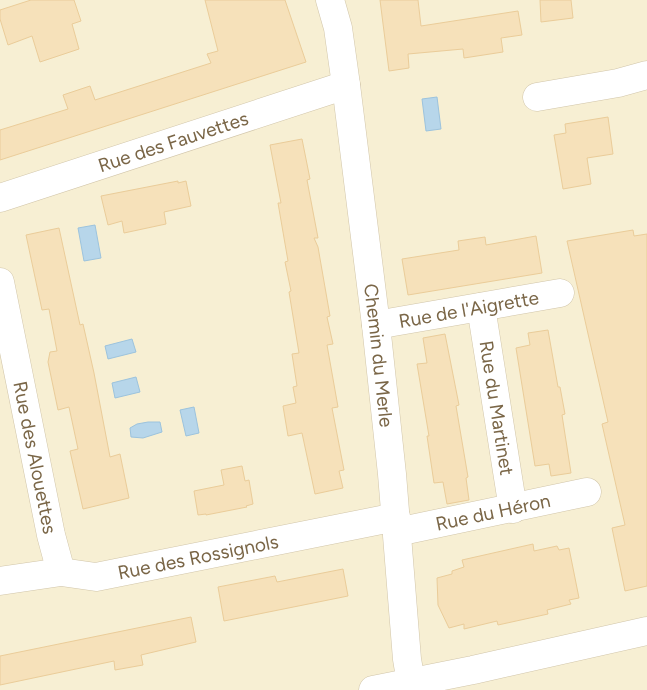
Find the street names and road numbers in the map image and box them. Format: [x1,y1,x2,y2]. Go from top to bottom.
street label: Rue des Fauvettes [95,107,251,177]
street label: Chemin du Merle [359,282,398,428]
street label: Rue de l'Aigrette [397,286,541,333]
street label: Rue du Martinet [474,339,518,477]
street label: Rue des Alouettes [8,379,62,536]
street label: Rue du Héron [433,489,553,536]
street label: Rue des Rossignols [116,530,281,584]

